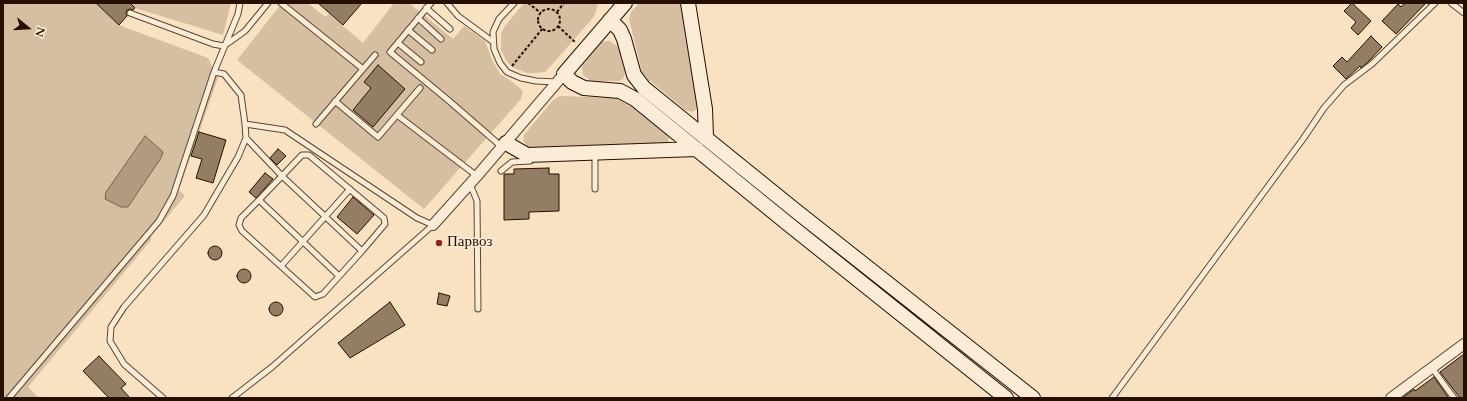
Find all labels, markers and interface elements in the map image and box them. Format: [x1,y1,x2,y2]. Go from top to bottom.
north arrow [8,8,48,48]
text: N [31,25,48,39]
place label: Парвоз [447,234,492,252]
marker: Парвоз [434,238,444,248]

